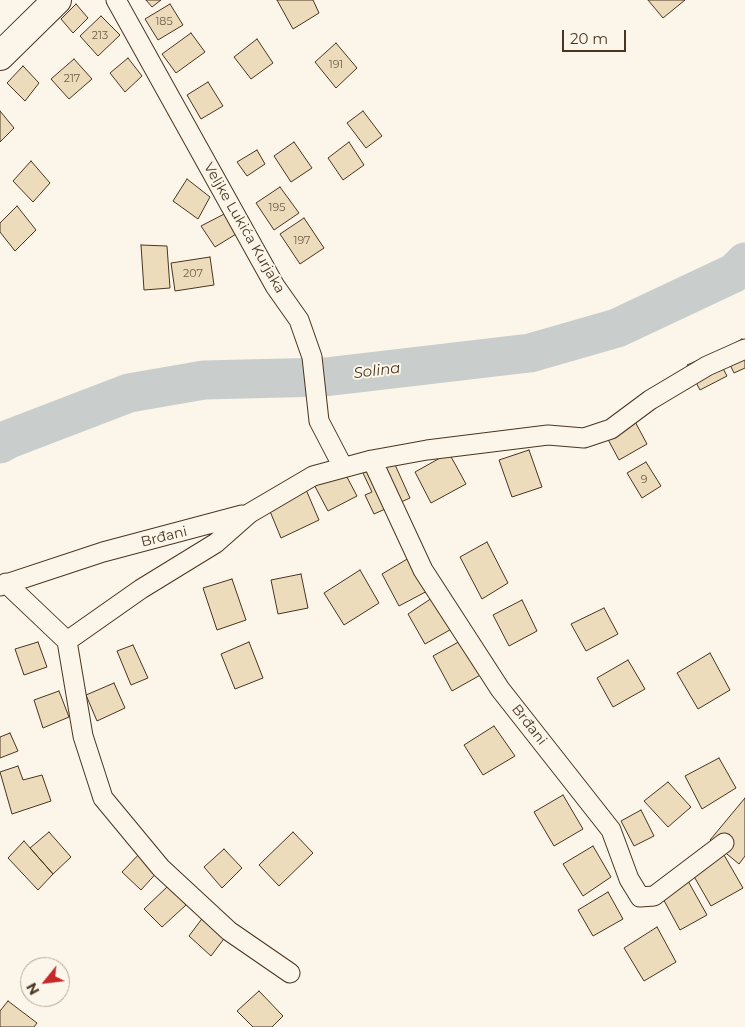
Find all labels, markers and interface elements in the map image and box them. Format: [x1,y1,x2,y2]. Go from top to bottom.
house number: 185 [155,15,173,29]
scale bar [565,20,629,52]
house number: 213 [92,29,108,43]
text: 20 m [570,29,608,48]
house number: 191 [329,58,343,72]
house number: 217 [64,72,80,86]
street label: Veljke Lukića Kurjaka [200,160,288,296]
house number: 195 [269,201,285,215]
house number: 197 [293,234,311,248]
house number: 207 [183,267,203,281]
water label: Solina [353,359,401,383]
house number: 9 [641,473,647,487]
street label: Brđani [139,523,189,551]
street label: Brđani [508,701,550,749]
north arrow [20,957,70,1007]
text: N [22,979,43,998]

